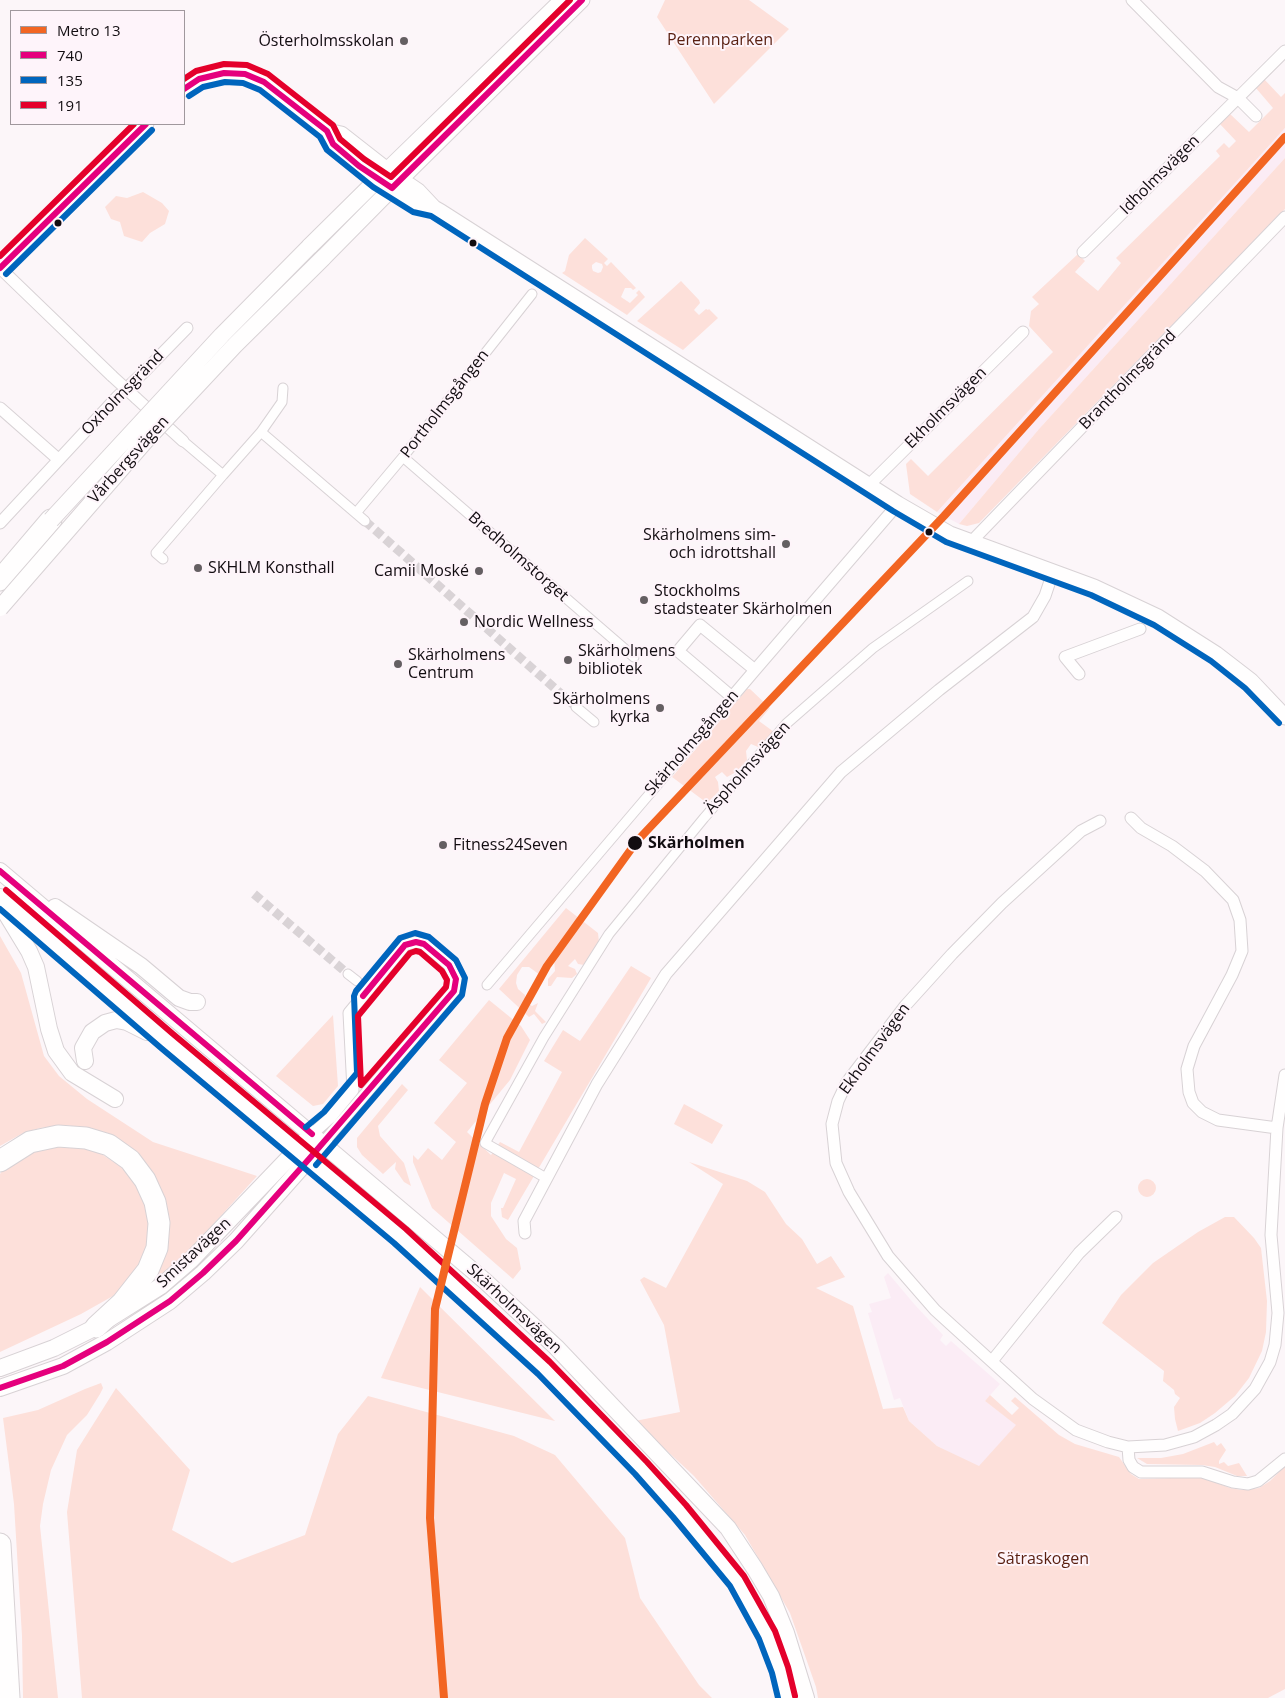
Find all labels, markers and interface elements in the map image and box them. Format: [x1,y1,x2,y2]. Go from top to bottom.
legend [10,10,185,125]
text: Metro 13 [57,20,120,40]
park label: Perennparken [667,30,773,50]
place label: Österholmsskolan [258,31,394,51]
marker: Österholmsskolan [398,35,410,47]
text: 740 [57,45,83,65]
text: 135 [57,70,83,90]
text: 191 [57,95,83,115]
street label: Idholmsvägen [1116,131,1204,219]
unlabelled marker [53,218,63,228]
unlabelled marker [468,238,478,248]
street label: Brantholmsgränd [1076,326,1180,434]
street label: Portholmsgången [397,346,493,462]
street label: Oxholmsgränd [78,347,168,439]
street label: Ekholmsvägen [901,363,991,453]
street label: Vårbergsvägen [85,412,173,508]
street label: Bredholmstorget [464,508,572,606]
place label: Skärholmens sim- och idrottshall [643,525,776,563]
unlabelled marker [924,527,934,537]
marker: Skärholmens sim- och idrottshall [780,538,792,550]
place label: SKHLM Konsthall [208,558,335,578]
place label: Camii Moské [374,561,469,581]
marker: SKHLM Konsthall [192,562,204,574]
marker: Camii Moské [473,565,485,577]
place label: Stockholms stadsteater Skärholmen [654,581,832,619]
marker: Stockholms stadsteater Skärholmen [638,594,650,606]
place label: Nordic Wellness [474,612,594,632]
marker: Nordic Wellness [458,616,470,628]
place label: Skärholmens bibliotek [578,641,675,679]
place label: Skärholmens Centrum [408,645,505,683]
marker: Skärholmens bibliotek [562,654,574,666]
marker: Skärholmens Centrum [392,658,404,670]
street label: Skärholmsgången [641,686,743,800]
place label: Skärholmens kyrka [553,689,650,727]
marker: Skärholmens kyrka [654,702,666,714]
street label: Äspholmsvägen [701,718,795,818]
place label: Skärholmen [648,833,745,853]
marker: Skärholmen [626,834,644,852]
place label: Fitness24Seven [453,835,568,855]
marker: Fitness24Seven [437,839,449,851]
street label: Ekholmsvägen [836,1000,914,1098]
street label: Smistavägen [153,1214,235,1292]
street label: Skärholmsvägen [463,1260,565,1358]
park label: Sätraskogen [997,1549,1089,1569]

